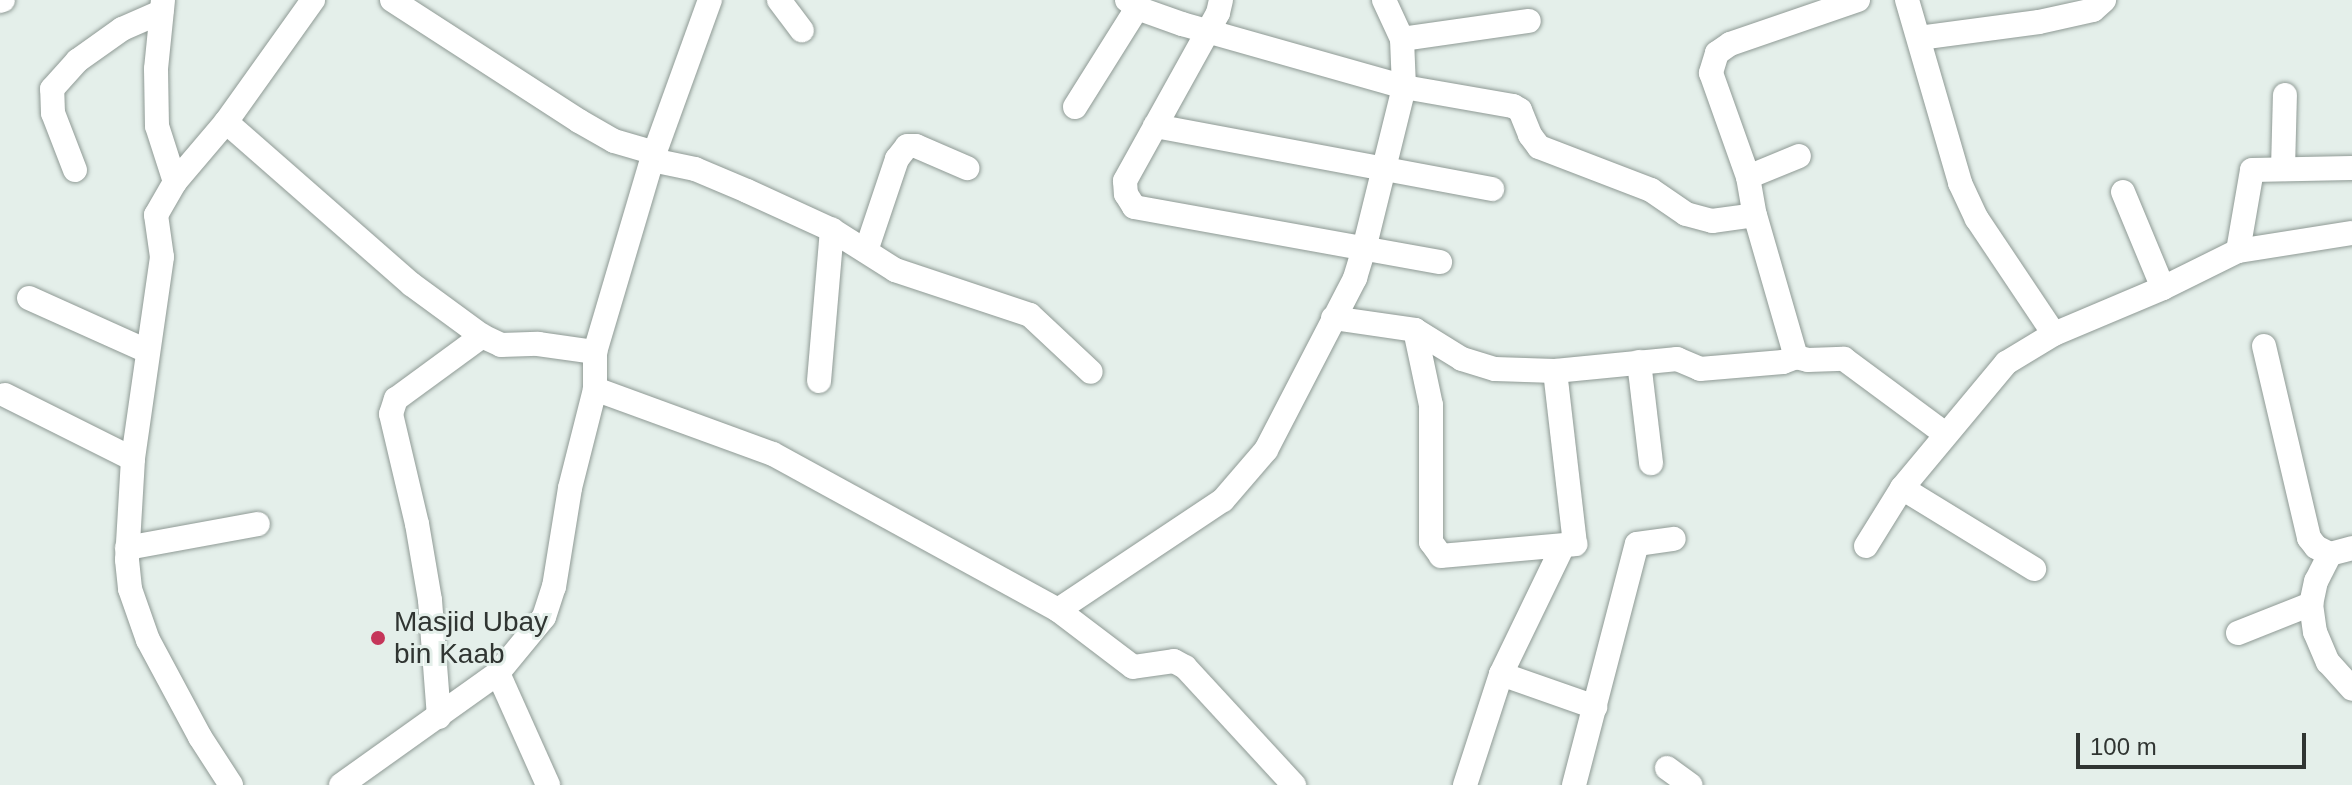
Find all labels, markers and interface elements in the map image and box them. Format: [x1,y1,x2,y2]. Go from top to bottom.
place label: Masjid Ubay bin Kaab [394,605,548,671]
marker: Masjid Ubay bin Kaab [369,629,387,647]
scale bar [2080,717,2310,767]
text: 100 m [2090,733,2157,760]

